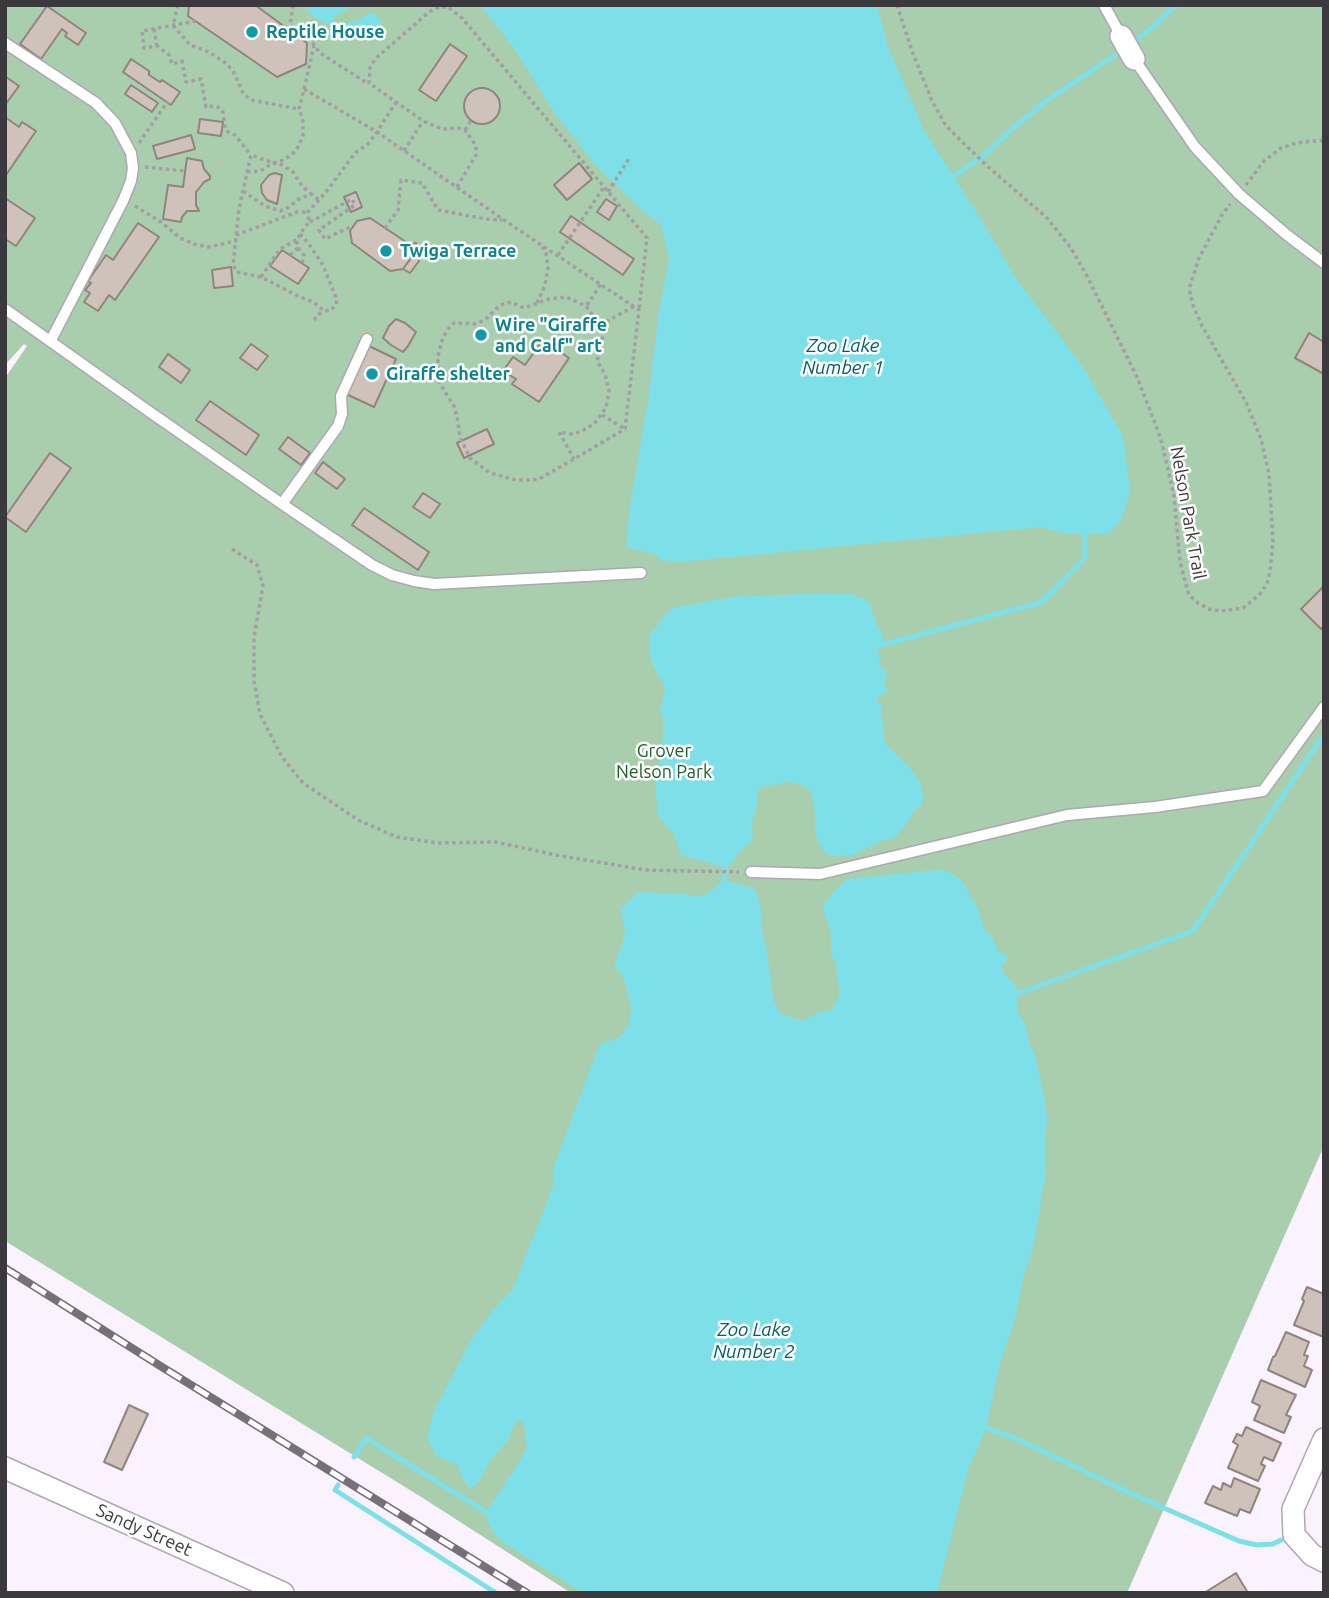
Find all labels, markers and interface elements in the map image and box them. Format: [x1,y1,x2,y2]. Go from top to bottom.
place label: Reptile House [266,21,385,43]
marker: Reptile House [244,24,260,40]
place label: Twiga Terrace [400,240,516,262]
marker: Twiga Terrace [378,243,394,259]
place label: Wire "Giraffe and Calf" art [495,314,607,356]
marker: Wire "Giraffe and Calf" art [473,327,489,343]
water label: Zoo Lake Number 1 [802,335,884,379]
place label: Giraffe shelter [386,363,510,385]
marker: Giraffe shelter [364,366,380,382]
street label: Nelson Park Trail [1166,445,1210,581]
park label: Grover Nelson Park [616,740,712,782]
water label: Zoo Lake Number 2 [713,1319,795,1363]
street label: Sandy Street [93,1499,195,1561]

